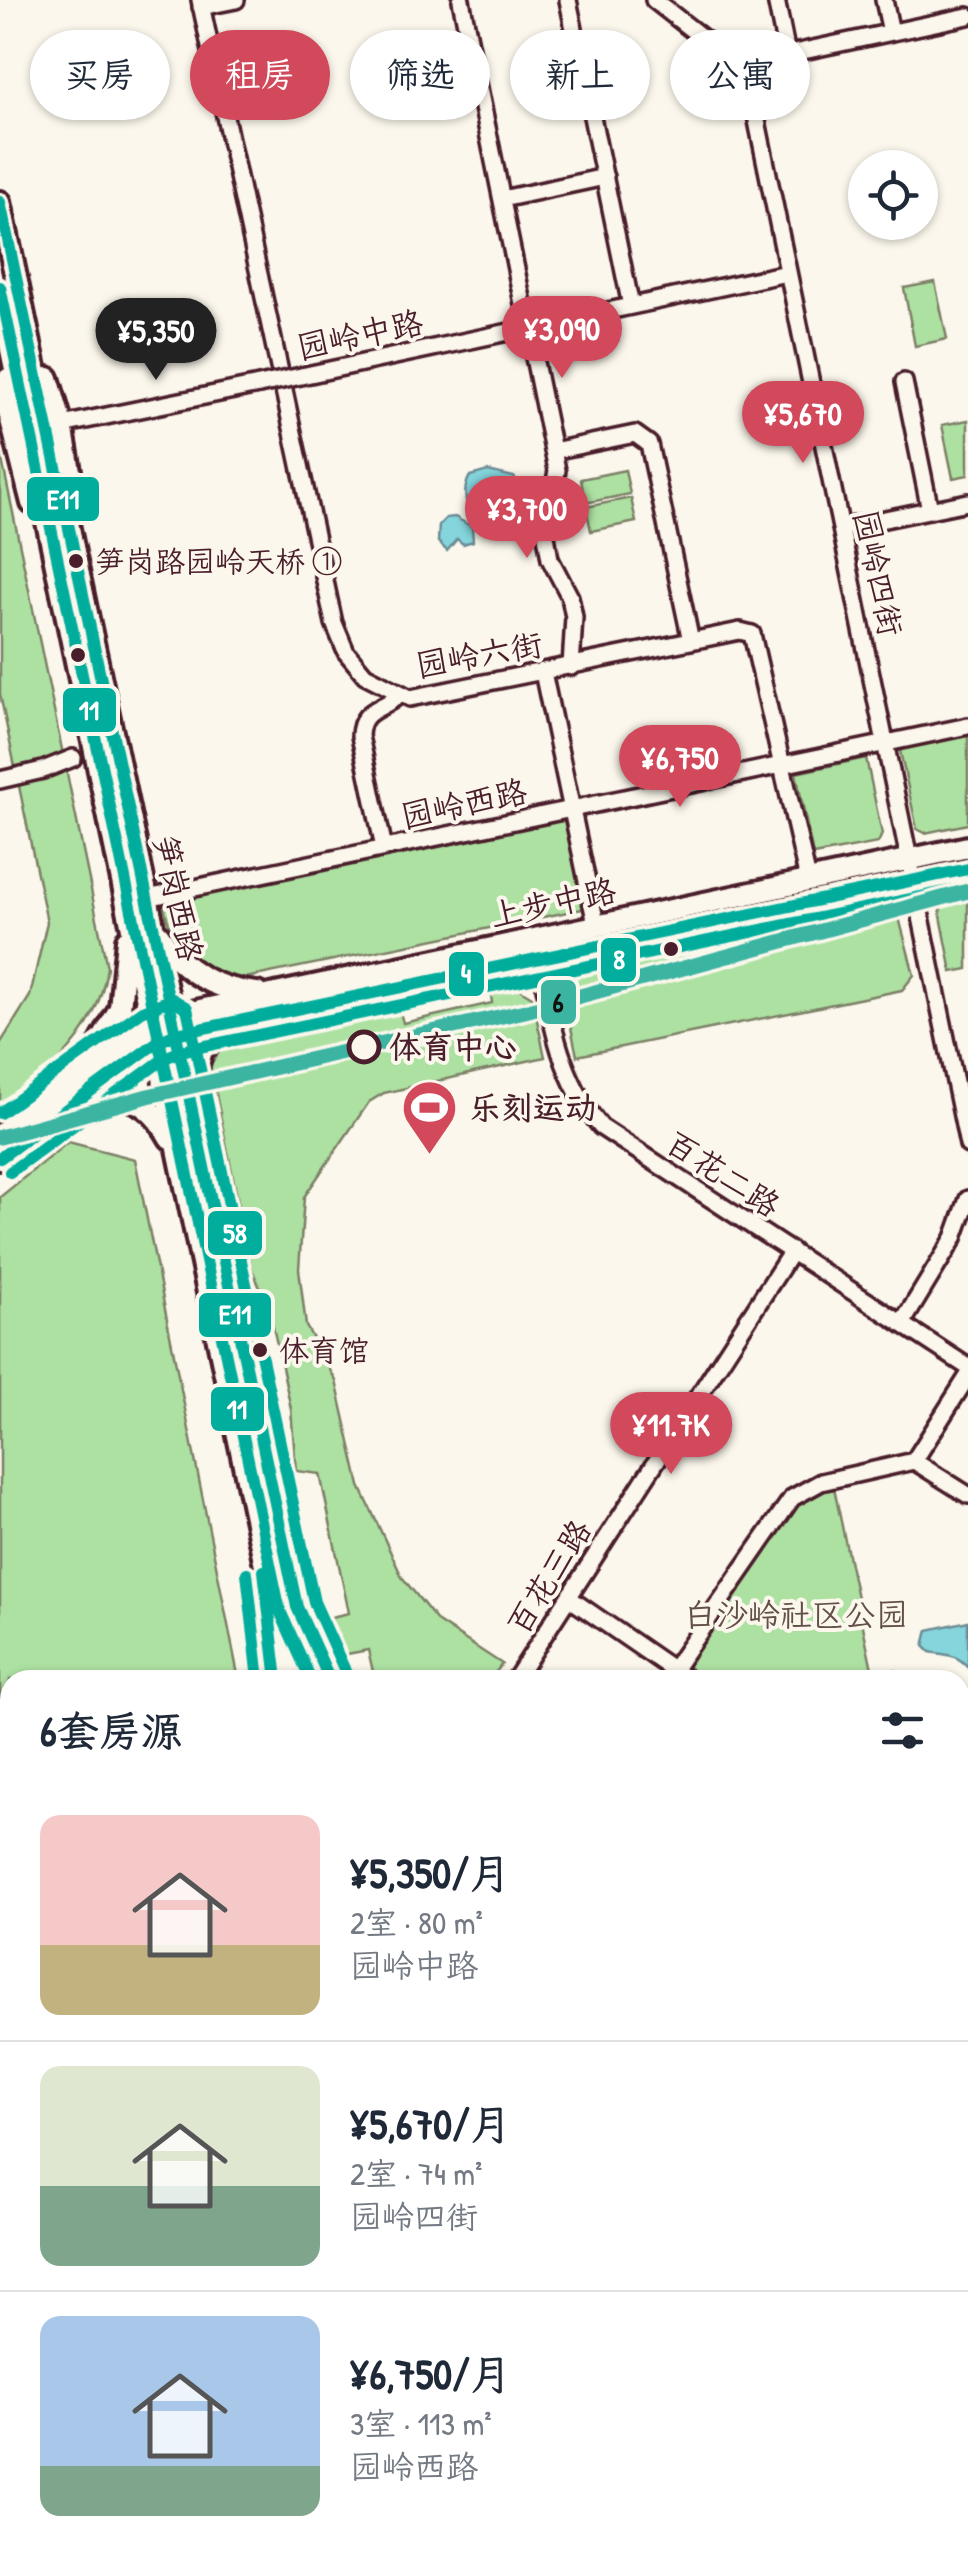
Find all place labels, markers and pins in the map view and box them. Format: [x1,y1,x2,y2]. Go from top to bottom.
pin: ¥3,090 [481,296,643,381]
pin: ¥5,350 [75,298,237,383]
pin: ¥5,670 [722,381,884,466]
pin: ¥3,700 [446,476,608,561]
place label: 笋岗路园岭天桥 ① [95,541,342,581]
marker: 笋岗路园岭天桥 ① [66,551,86,571]
unlabelled marker [68,645,88,665]
pin: ¥6,750 [599,725,761,810]
unlabelled marker [661,939,681,959]
place label: 体育中心 [389,1025,517,1068]
marker: 体育中心 [348,1031,380,1063]
sports icon: 乐刻运动 [400,1078,460,1157]
place label: 乐刻运动 [469,1086,597,1129]
place label: 体育馆 [279,1330,369,1370]
marker: 体育馆 [250,1340,270,1360]
pin: ¥11.7K [590,1392,752,1477]

